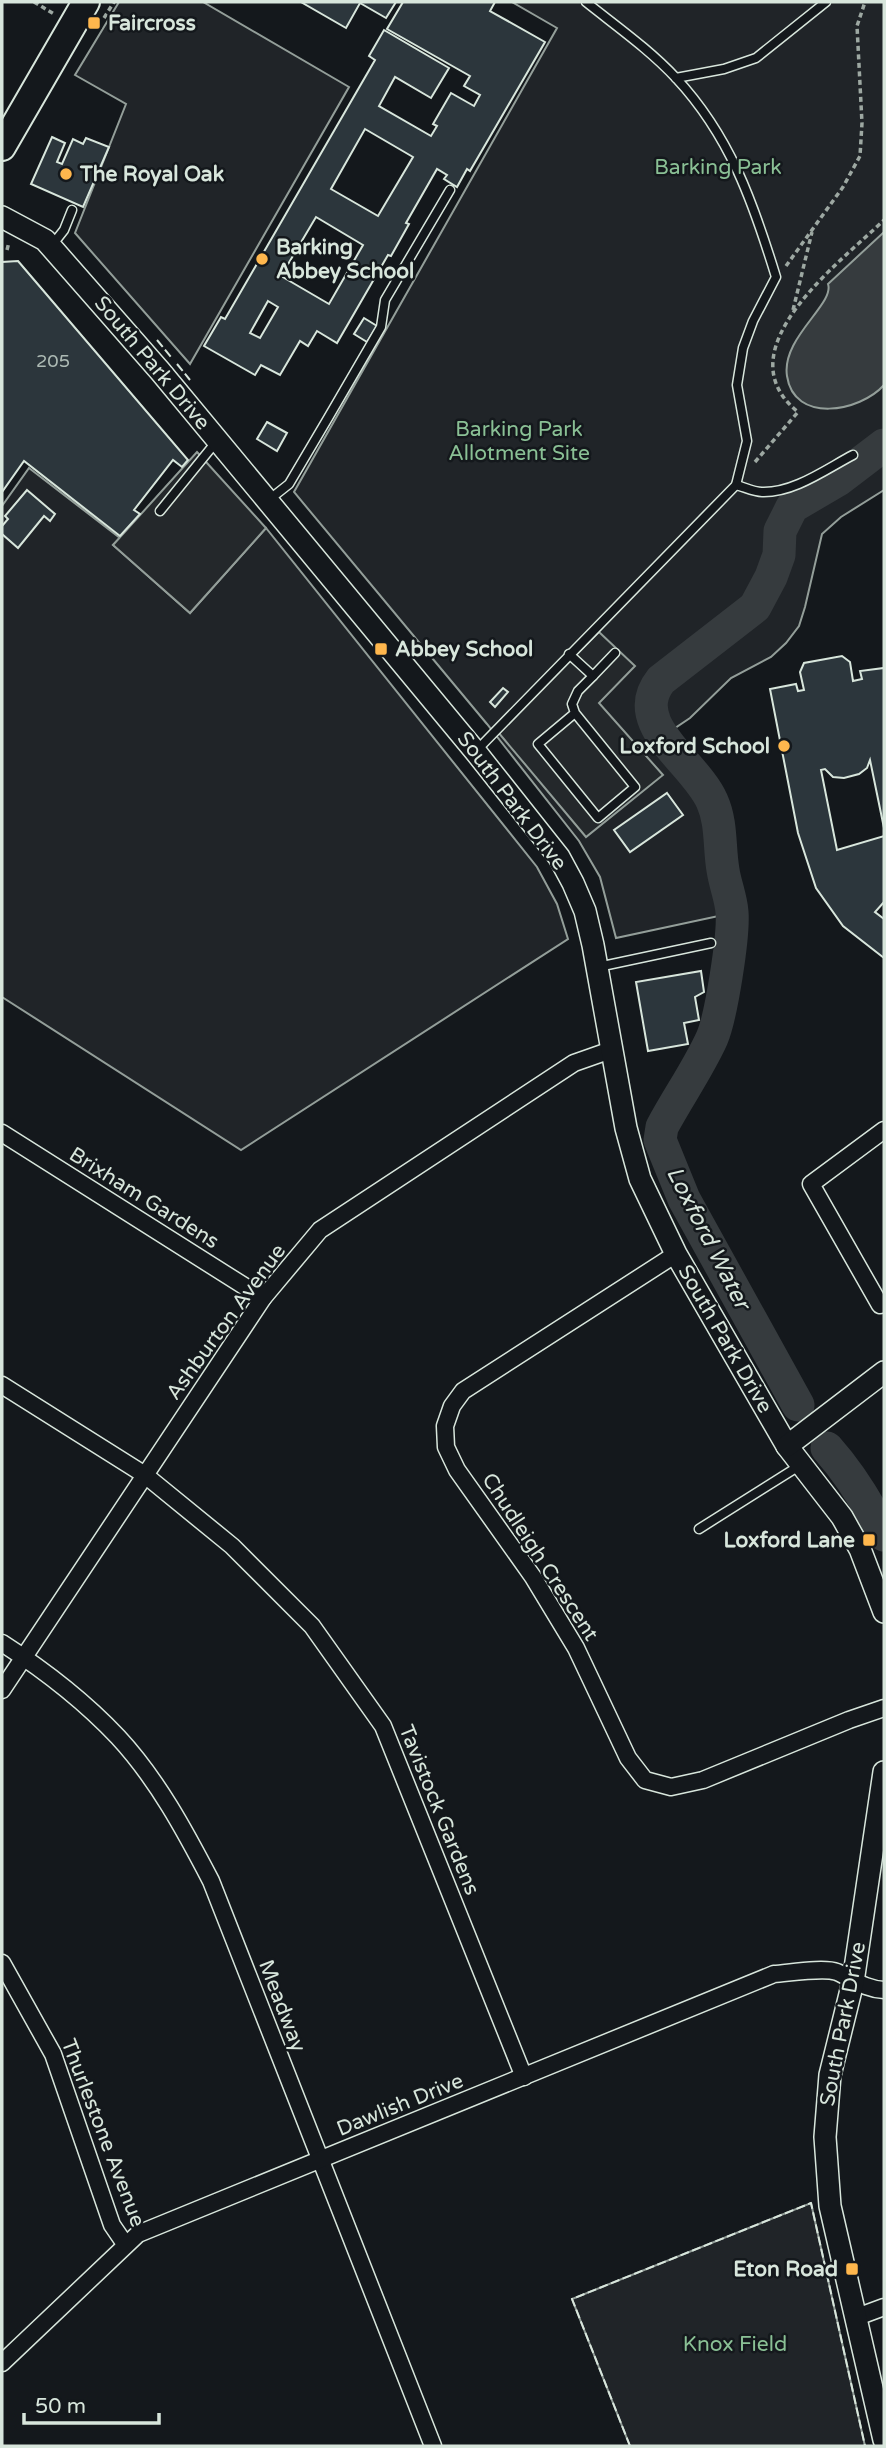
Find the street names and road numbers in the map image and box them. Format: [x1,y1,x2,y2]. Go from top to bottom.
street label: South Park Drive [89,291,215,435]
street label: South Park Drive [452,727,572,875]
street label: Brixham Gardens [65,1142,223,1254]
street label: Ashburton Avenue [161,1239,291,1405]
street label: South Park Drive [672,1261,778,1418]
street label: Chudleigh Crescent [476,1468,604,1646]
street label: Tavistock Gardens [393,1721,485,1899]
street label: South Park Drive [815,1940,871,2108]
street label: Meadway [253,1957,311,2055]
street label: Thurlestone Avenue [56,2036,150,2231]
street label: Dawlish Drive [333,2068,467,2142]

